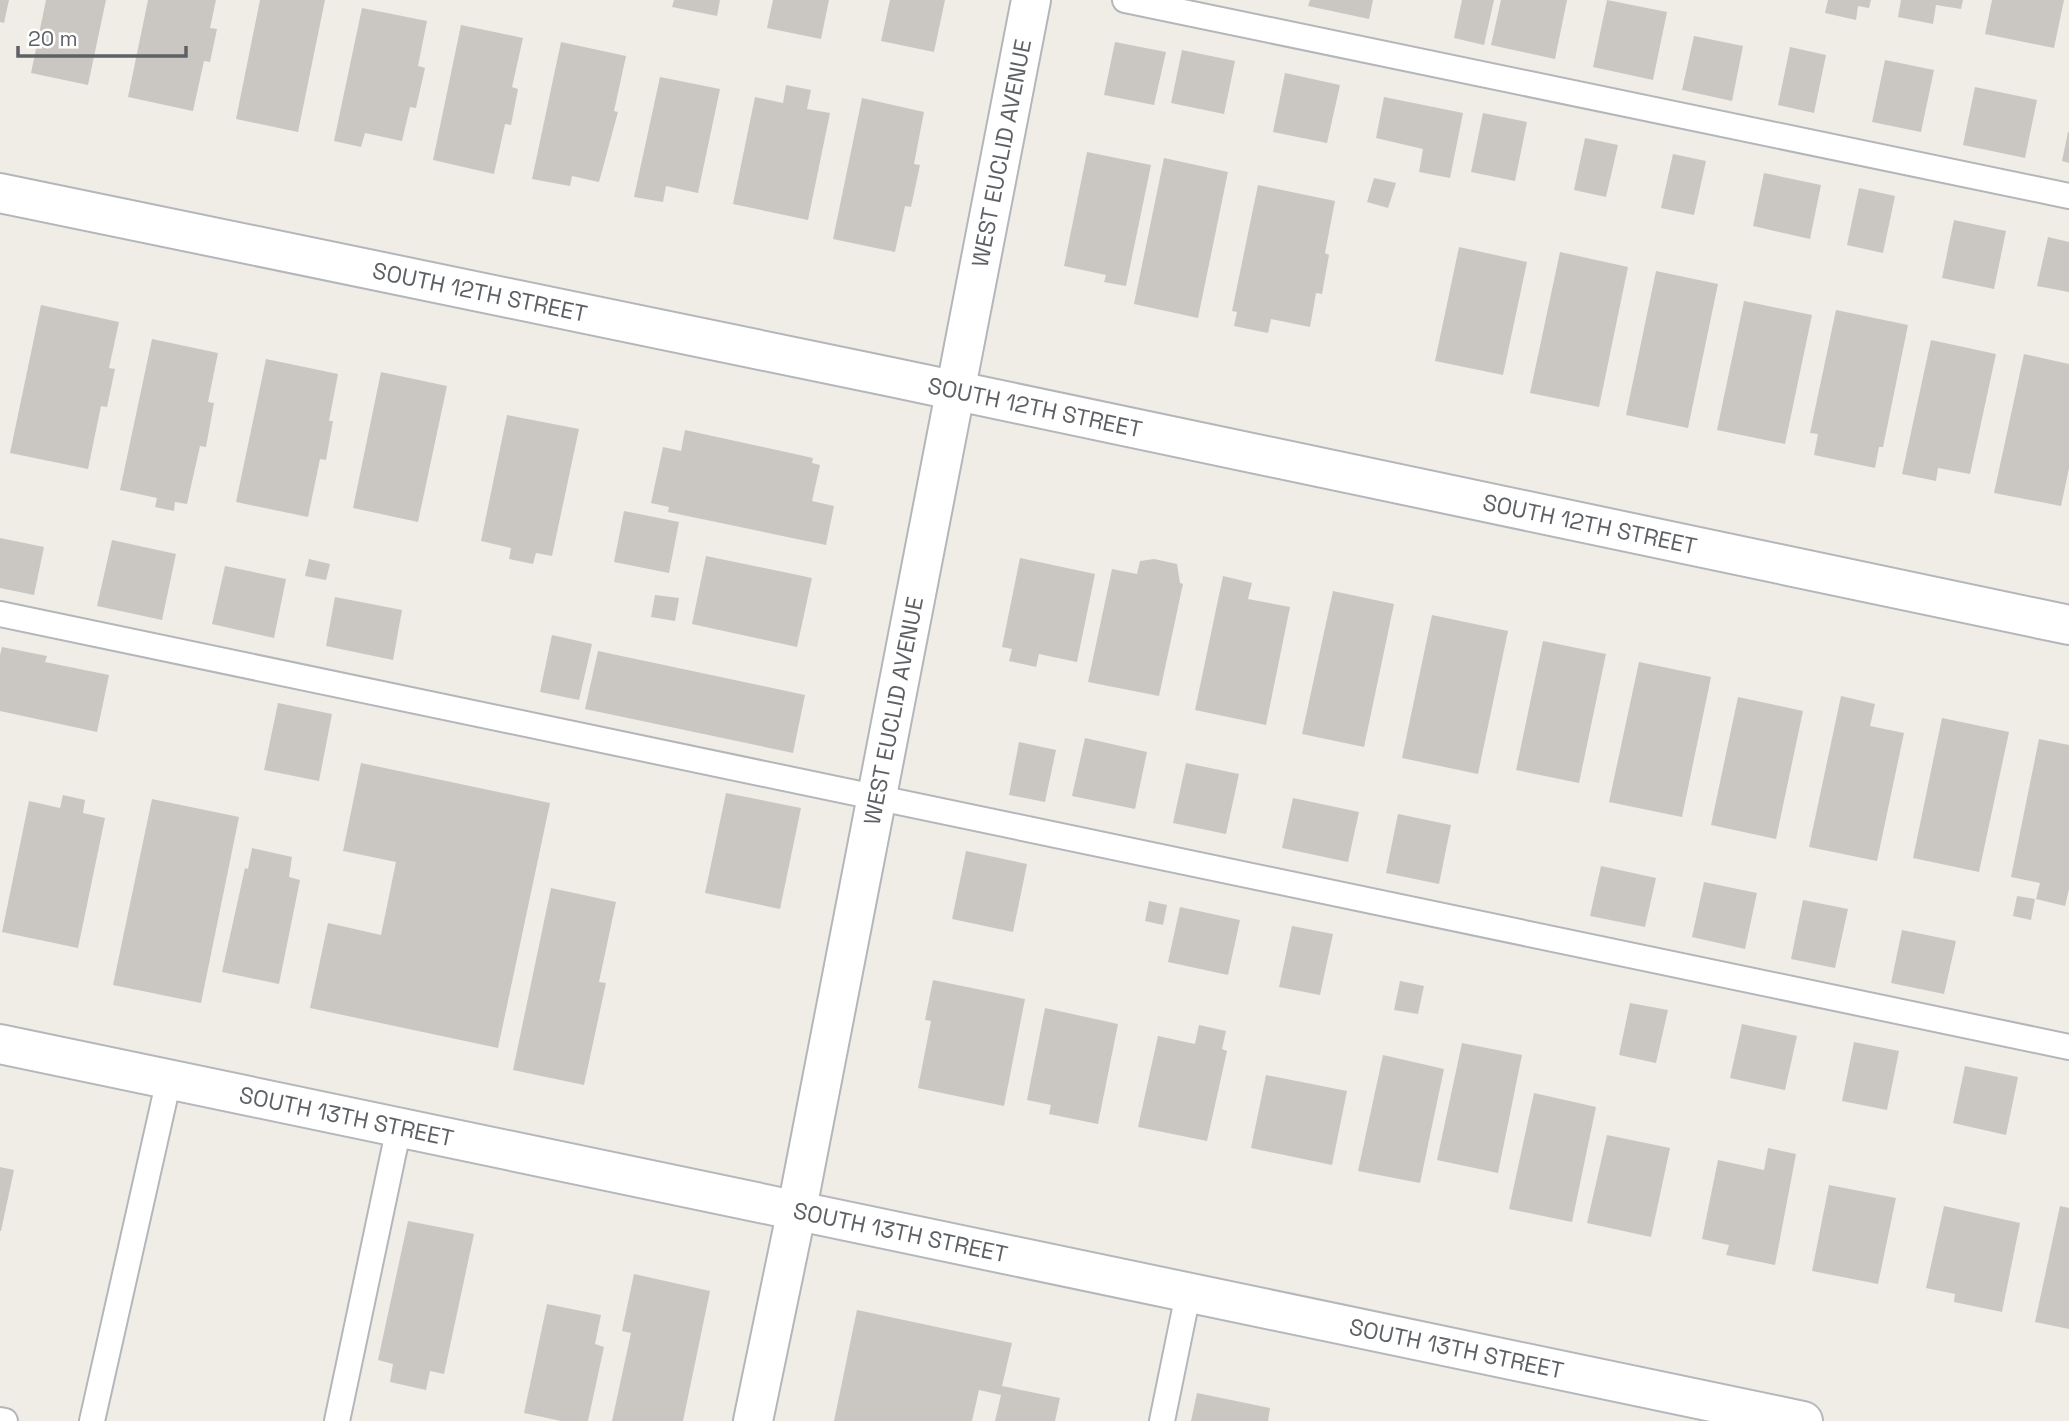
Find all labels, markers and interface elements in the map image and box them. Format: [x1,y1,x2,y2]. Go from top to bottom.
scale bar [18,14,186,58]
text: 20 m [28,25,78,52]
street label: WEST EUCLID AVENUE [965,37,1038,270]
street label: SOUTH 12TH STREET [370,255,590,329]
street label: SOUTH 12TH STREET [925,370,1145,444]
street label: SOUTH 12TH STREET [1480,487,1700,561]
street label: WEST EUCLID AVENUE [857,594,930,827]
street label: SOUTH 13TH STREET [237,1079,456,1153]
street label: SOUTH 13TH STREET [791,1195,1010,1269]
street label: SOUTH 13TH STREET [1347,1312,1566,1386]

